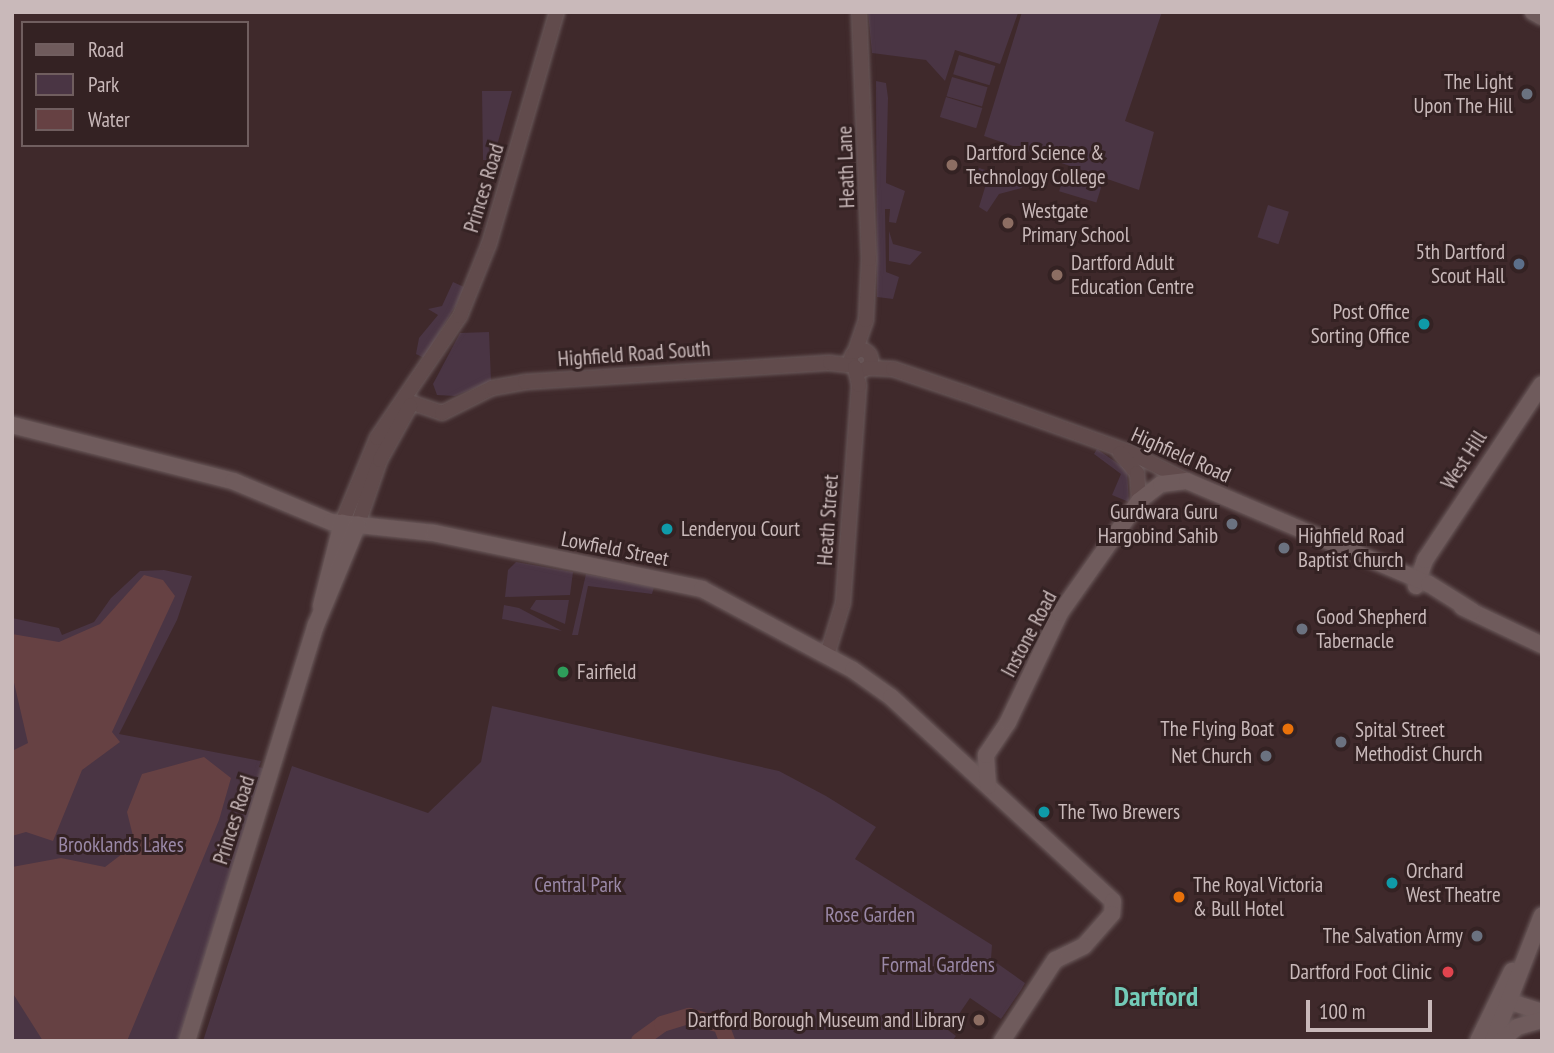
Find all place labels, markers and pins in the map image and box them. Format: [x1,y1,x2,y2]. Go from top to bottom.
place label: The Light Upon The Hill [1413,69,1513,119]
marker: The Light Upon The Hill [1519,86,1535,102]
place label: Dartford Science & Technology College [966,140,1106,190]
marker: Dartford Science & Technology College [944,157,960,173]
place label: Westgate Primary School [1022,198,1130,248]
marker: Westgate Primary School [1000,215,1016,231]
place label: 5th Dartford Scout Hall [1415,239,1505,289]
place label: Dartford Adult Education Centre [1071,250,1194,300]
marker: 5th Dartford Scout Hall [1511,256,1527,272]
marker: Dartford Adult Education Centre [1049,267,1065,283]
place label: Post Office Sorting Office [1311,299,1410,349]
marker: Post Office Sorting Office [1416,316,1432,332]
place label: Gurdwara Guru Hargobind Sahib [1098,499,1218,549]
place label: Lenderyou Court [681,516,800,542]
marker: Gurdwara Guru Hargobind Sahib [1224,516,1240,532]
marker: Lenderyou Court [659,521,675,537]
place label: Highfield Road Baptist Church [1298,523,1404,573]
marker: Highfield Road Baptist Church [1276,540,1292,556]
place label: Good Shepherd Tabernacle [1316,604,1427,654]
marker: Good Shepherd Tabernacle [1294,621,1310,637]
place label: Fairfield [577,659,636,685]
marker: Fairfield [555,664,571,680]
place label: The Flying Boat [1160,716,1274,742]
place label: Spital Street Methodist Church [1355,717,1483,767]
marker: The Flying Boat [1280,721,1296,737]
marker: Spital Street Methodist Church [1333,734,1349,750]
place label: Net Church [1171,743,1252,769]
marker: Net Church [1258,748,1274,764]
place label: The Two Brewers [1058,799,1181,825]
marker: The Two Brewers [1036,804,1052,820]
place label: Orchard West Theatre [1406,858,1501,908]
place label: The Royal Victoria & Bull Hotel [1193,872,1324,922]
marker: Orchard West Theatre [1384,875,1400,891]
marker: The Royal Victoria & Bull Hotel [1171,889,1187,905]
place label: The Salvation Army [1322,923,1463,949]
marker: The Salvation Army [1469,928,1485,944]
place label: Dartford Foot Clinic [1290,959,1432,985]
marker: Dartford Foot Clinic [1438,962,1458,982]
place label: Dartford Borough Museum and Library [687,1007,965,1033]
marker: Dartford Borough Museum and Library [971,1012,987,1028]

